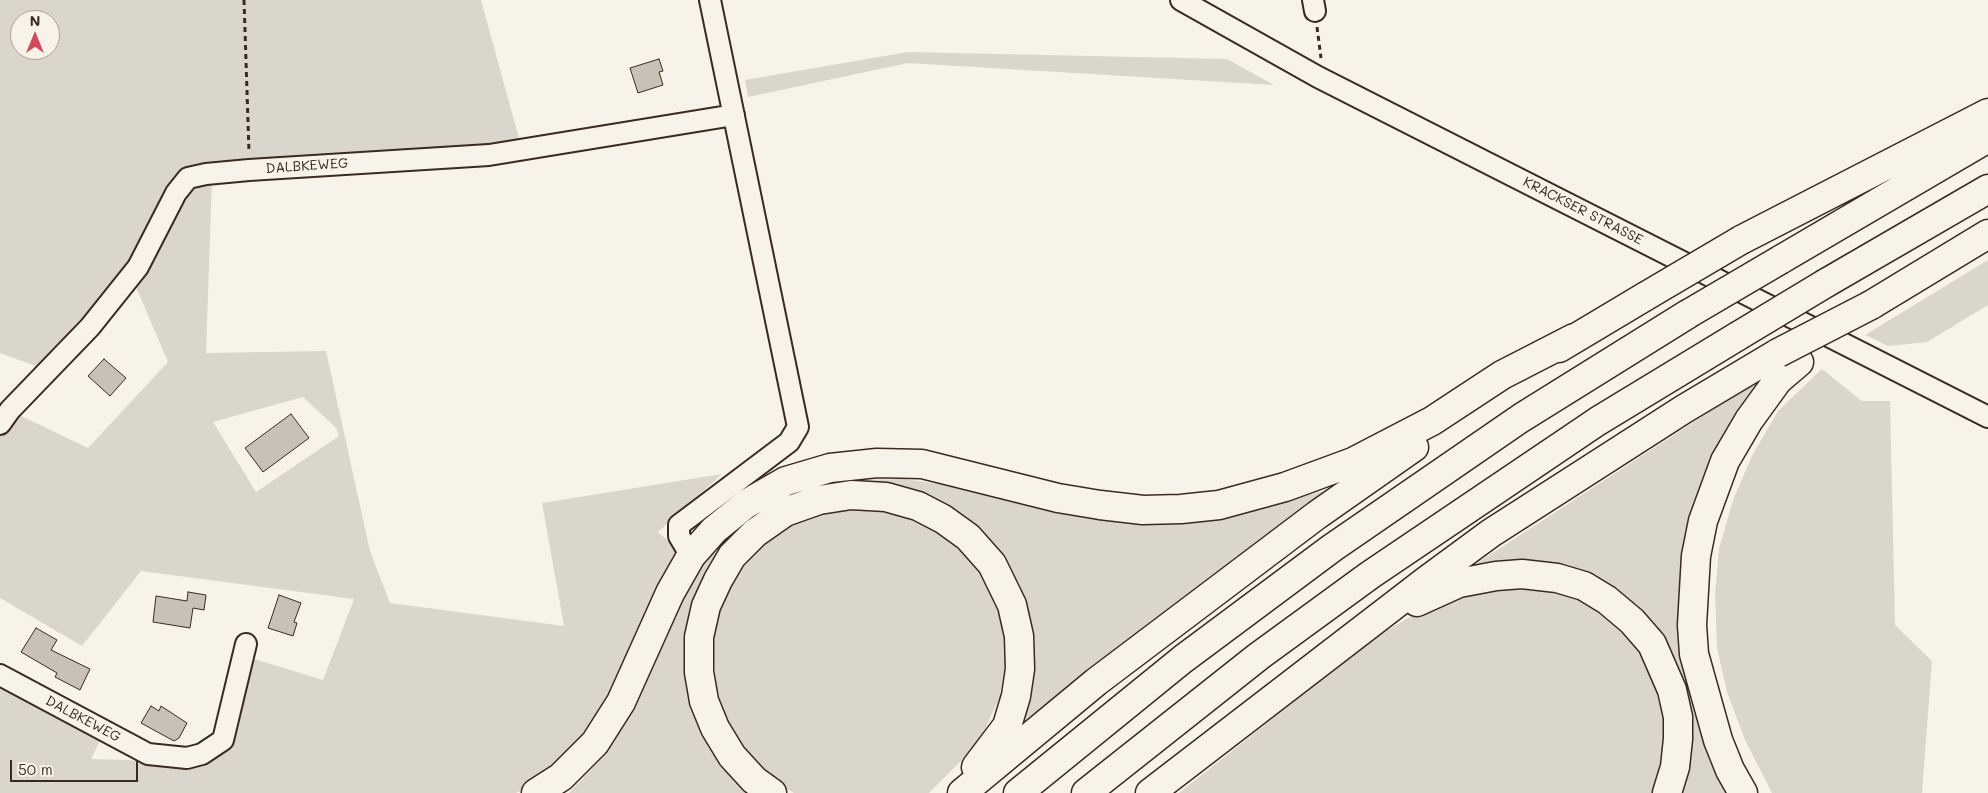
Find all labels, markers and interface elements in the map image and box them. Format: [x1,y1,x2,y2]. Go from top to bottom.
north arrow [10,10,60,60]
text: N [30,11,40,30]
street label: DALBKEWEG [265,155,349,177]
street label: KRACKSER STRASSE [1520,173,1646,249]
street label: DALBKEWEG [43,692,123,746]
scale bar [12,750,140,782]
text: 50 m [18,759,53,779]

